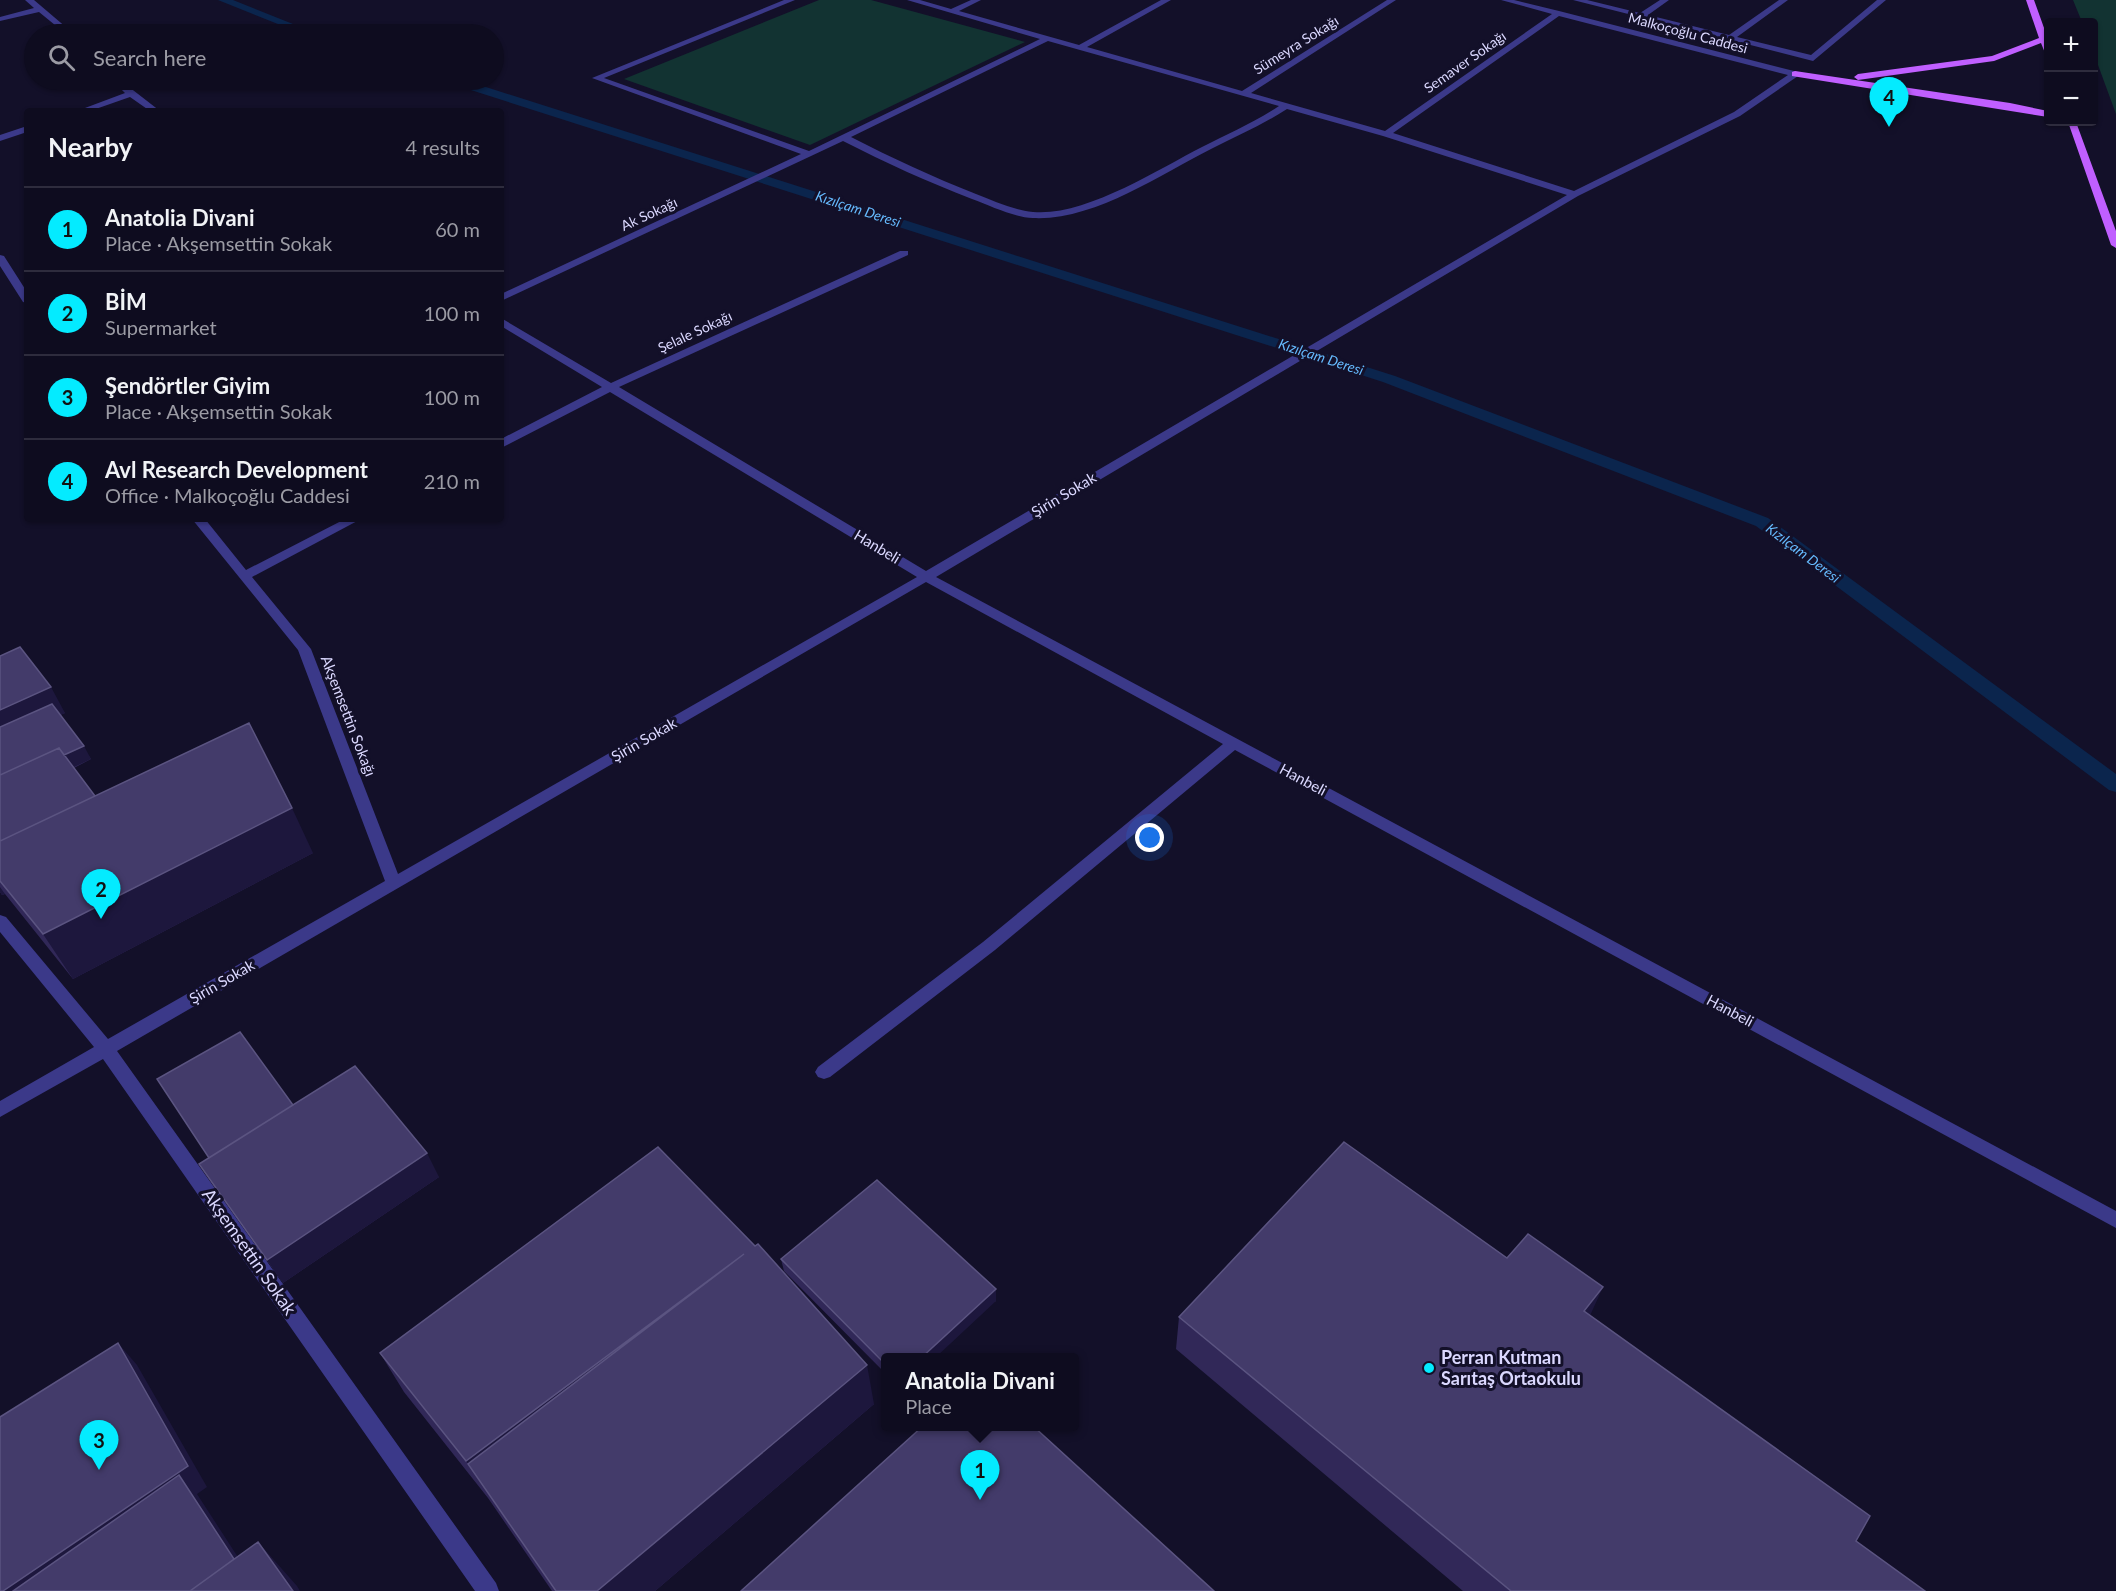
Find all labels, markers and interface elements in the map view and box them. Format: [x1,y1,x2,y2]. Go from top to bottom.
street label: Malkoçoğlu Caddesi [1627,8,1750,57]
street label: Sümeyra Sokağı [1250,12,1341,77]
map controls [2044,18,2098,126]
button: + [2044,18,2098,72]
search box [24,24,504,90]
street label: Semaver Sokağı [1420,27,1509,96]
icon: search [45,41,78,74]
text: Search here [93,44,206,71]
button: − [2044,72,2098,126]
pin: 4 [1870,78,1908,127]
text: Nearby [48,131,133,163]
text: 4 results [405,135,480,159]
water label: Kızılçam Deresi [813,187,904,231]
street label: Ak Sokağı [618,193,680,234]
text: Anatolia Divani [105,204,255,231]
text: 1 [62,217,73,241]
text: 60 m [435,217,480,241]
text: Place · Akşemsettin Sokak [105,231,332,255]
text: BİM [105,288,147,315]
text: 2 [62,301,73,325]
text: 100 m [424,301,480,325]
street label: Şelale Sokağı [655,307,734,356]
text: Supermarket [105,315,217,339]
water label: Kızılçam Deresi [1276,335,1367,379]
text: Şendörtler Giyim [105,372,270,399]
text: 3 [62,385,73,409]
text: 100 m [424,385,480,409]
text: Place · Akşemsettin Sokak [105,399,332,423]
text: Avl Research Development [105,456,368,483]
street label: Şirin Sokak [1028,468,1099,520]
text: 4 [62,469,73,493]
text: 210 m [424,469,480,493]
text: Office · Malkoçoğlu Caddesi [105,483,350,507]
water label: Kızılçam Deresi [1763,519,1844,586]
street label: Hanbeli [851,525,904,567]
street label: Akşemsettin Sokağı [318,653,380,779]
street label: Şirin Sokak [608,713,680,765]
street label: Hanbeli [1277,759,1330,799]
your location [1135,823,1164,852]
pin: 2 [82,870,120,919]
street label: Şirin Sokak [186,955,258,1007]
street label: Hanbeli [1704,990,1757,1030]
street label: Akşemsettin Sokak [198,1184,302,1320]
place label: Perran Kutman Sarıtaş Ortaokulu [1441,1346,1581,1389]
popup [881,1353,1079,1431]
marker: Perran Kutman Sarıtaş Ortaokulu [1422,1361,1436,1375]
text: Anatolia Divani [905,1367,1055,1394]
text: Place [905,1394,952,1418]
pin: 3 [80,1420,118,1470]
pin: 1 [960,1450,1000,1500]

